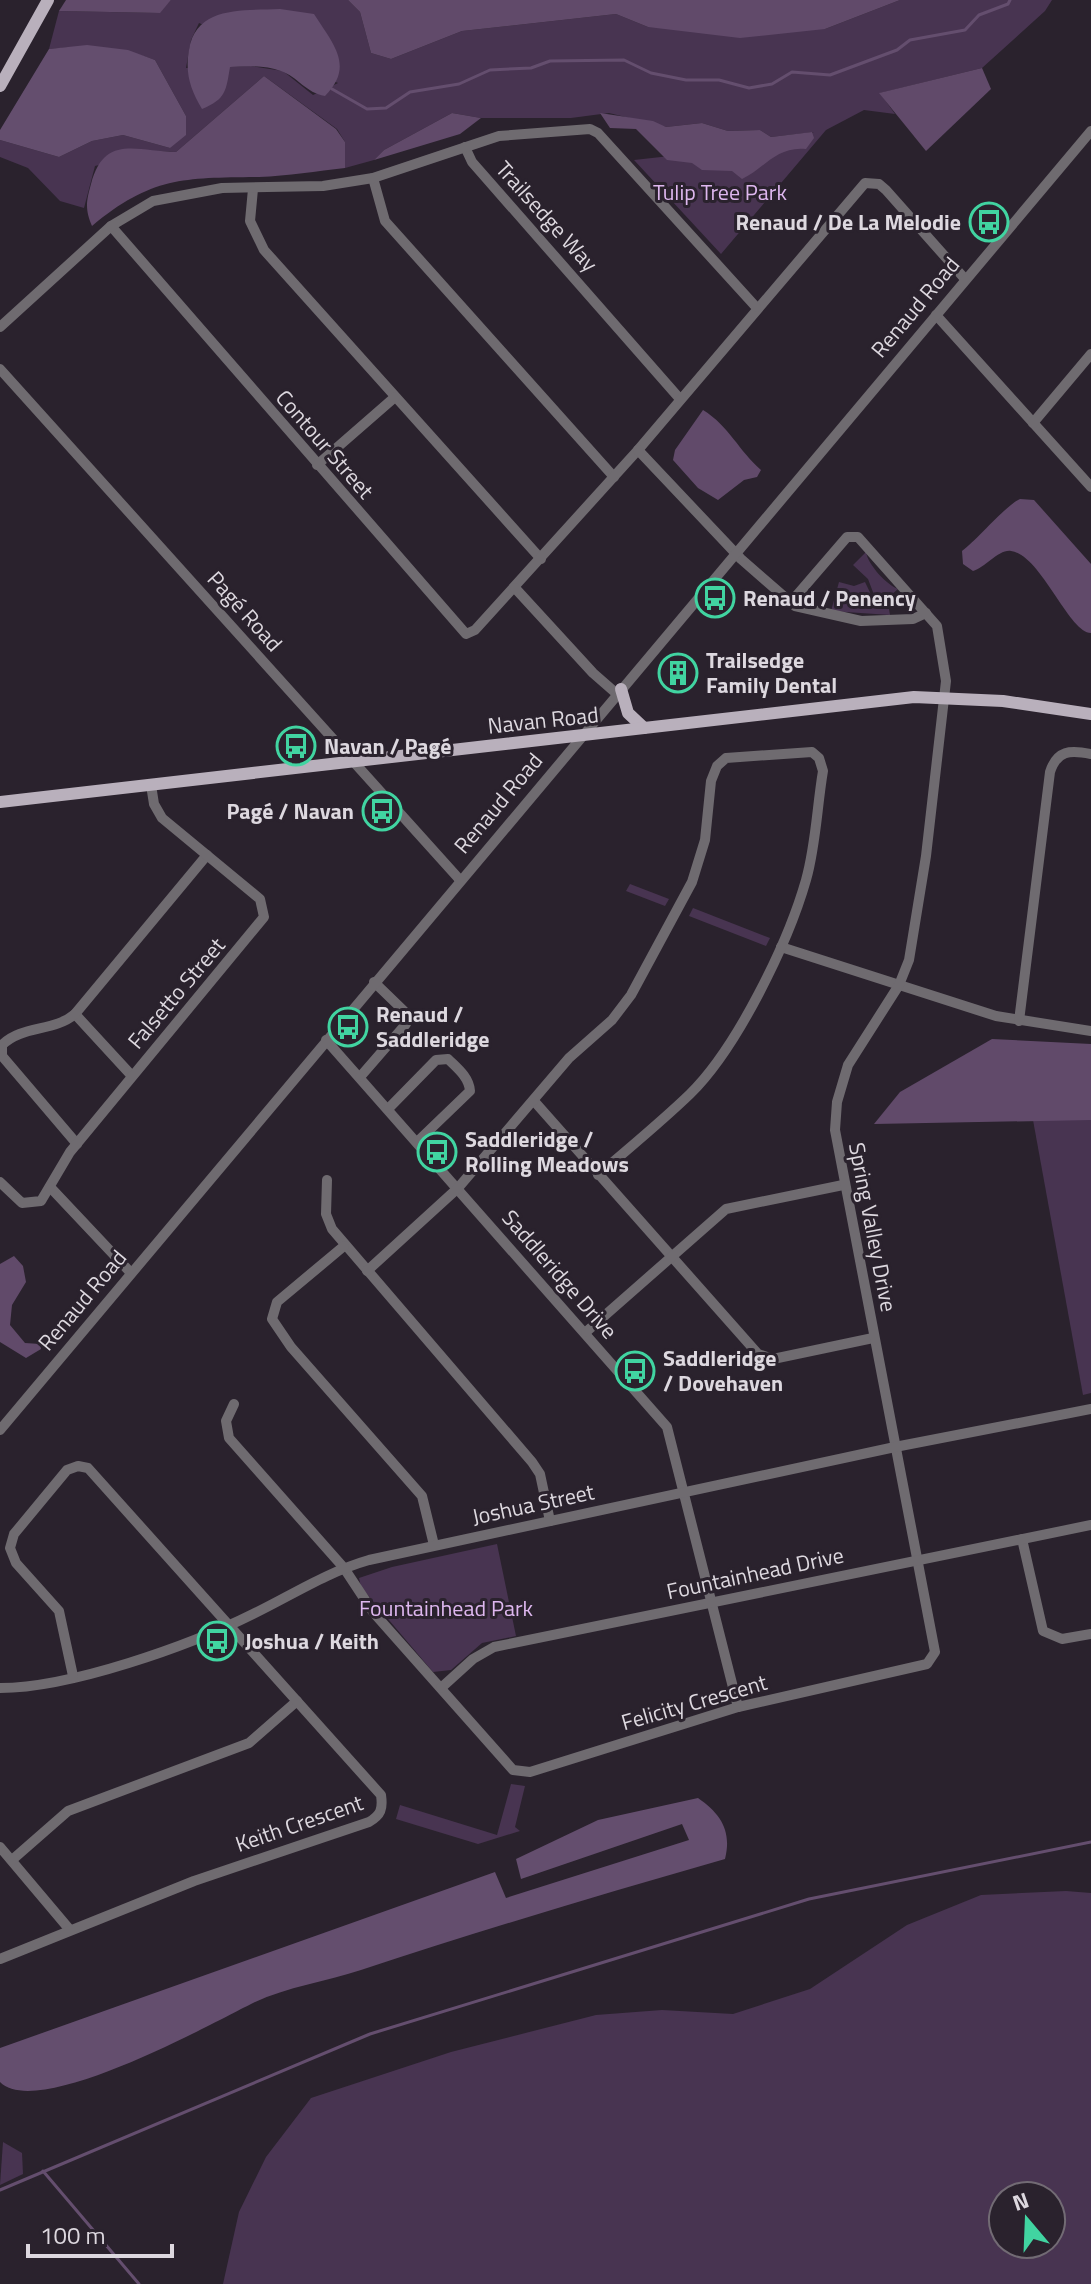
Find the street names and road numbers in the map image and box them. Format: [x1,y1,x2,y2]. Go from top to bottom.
street label: Trailsedge Way [488,153,606,279]
street label: Renaud Road [862,249,968,365]
street label: Contour Street [268,382,382,506]
street label: Pagé Road [199,563,291,659]
street label: Navan Road [486,697,600,743]
street label: Renaud Road [445,745,551,861]
street label: Falsetto Street [119,929,233,1056]
street label: Spring Valley Drive [840,1139,906,1315]
street label: Saddleridge Drive [494,1202,626,1346]
street label: Renaud Road [29,1242,135,1358]
street label: Joshua Street [469,1474,598,1534]
street label: Fountainhead Drive [663,1538,847,1608]
street label: Felicity Crescent [617,1665,771,1739]
street label: Keith Crescent [231,1785,368,1861]

